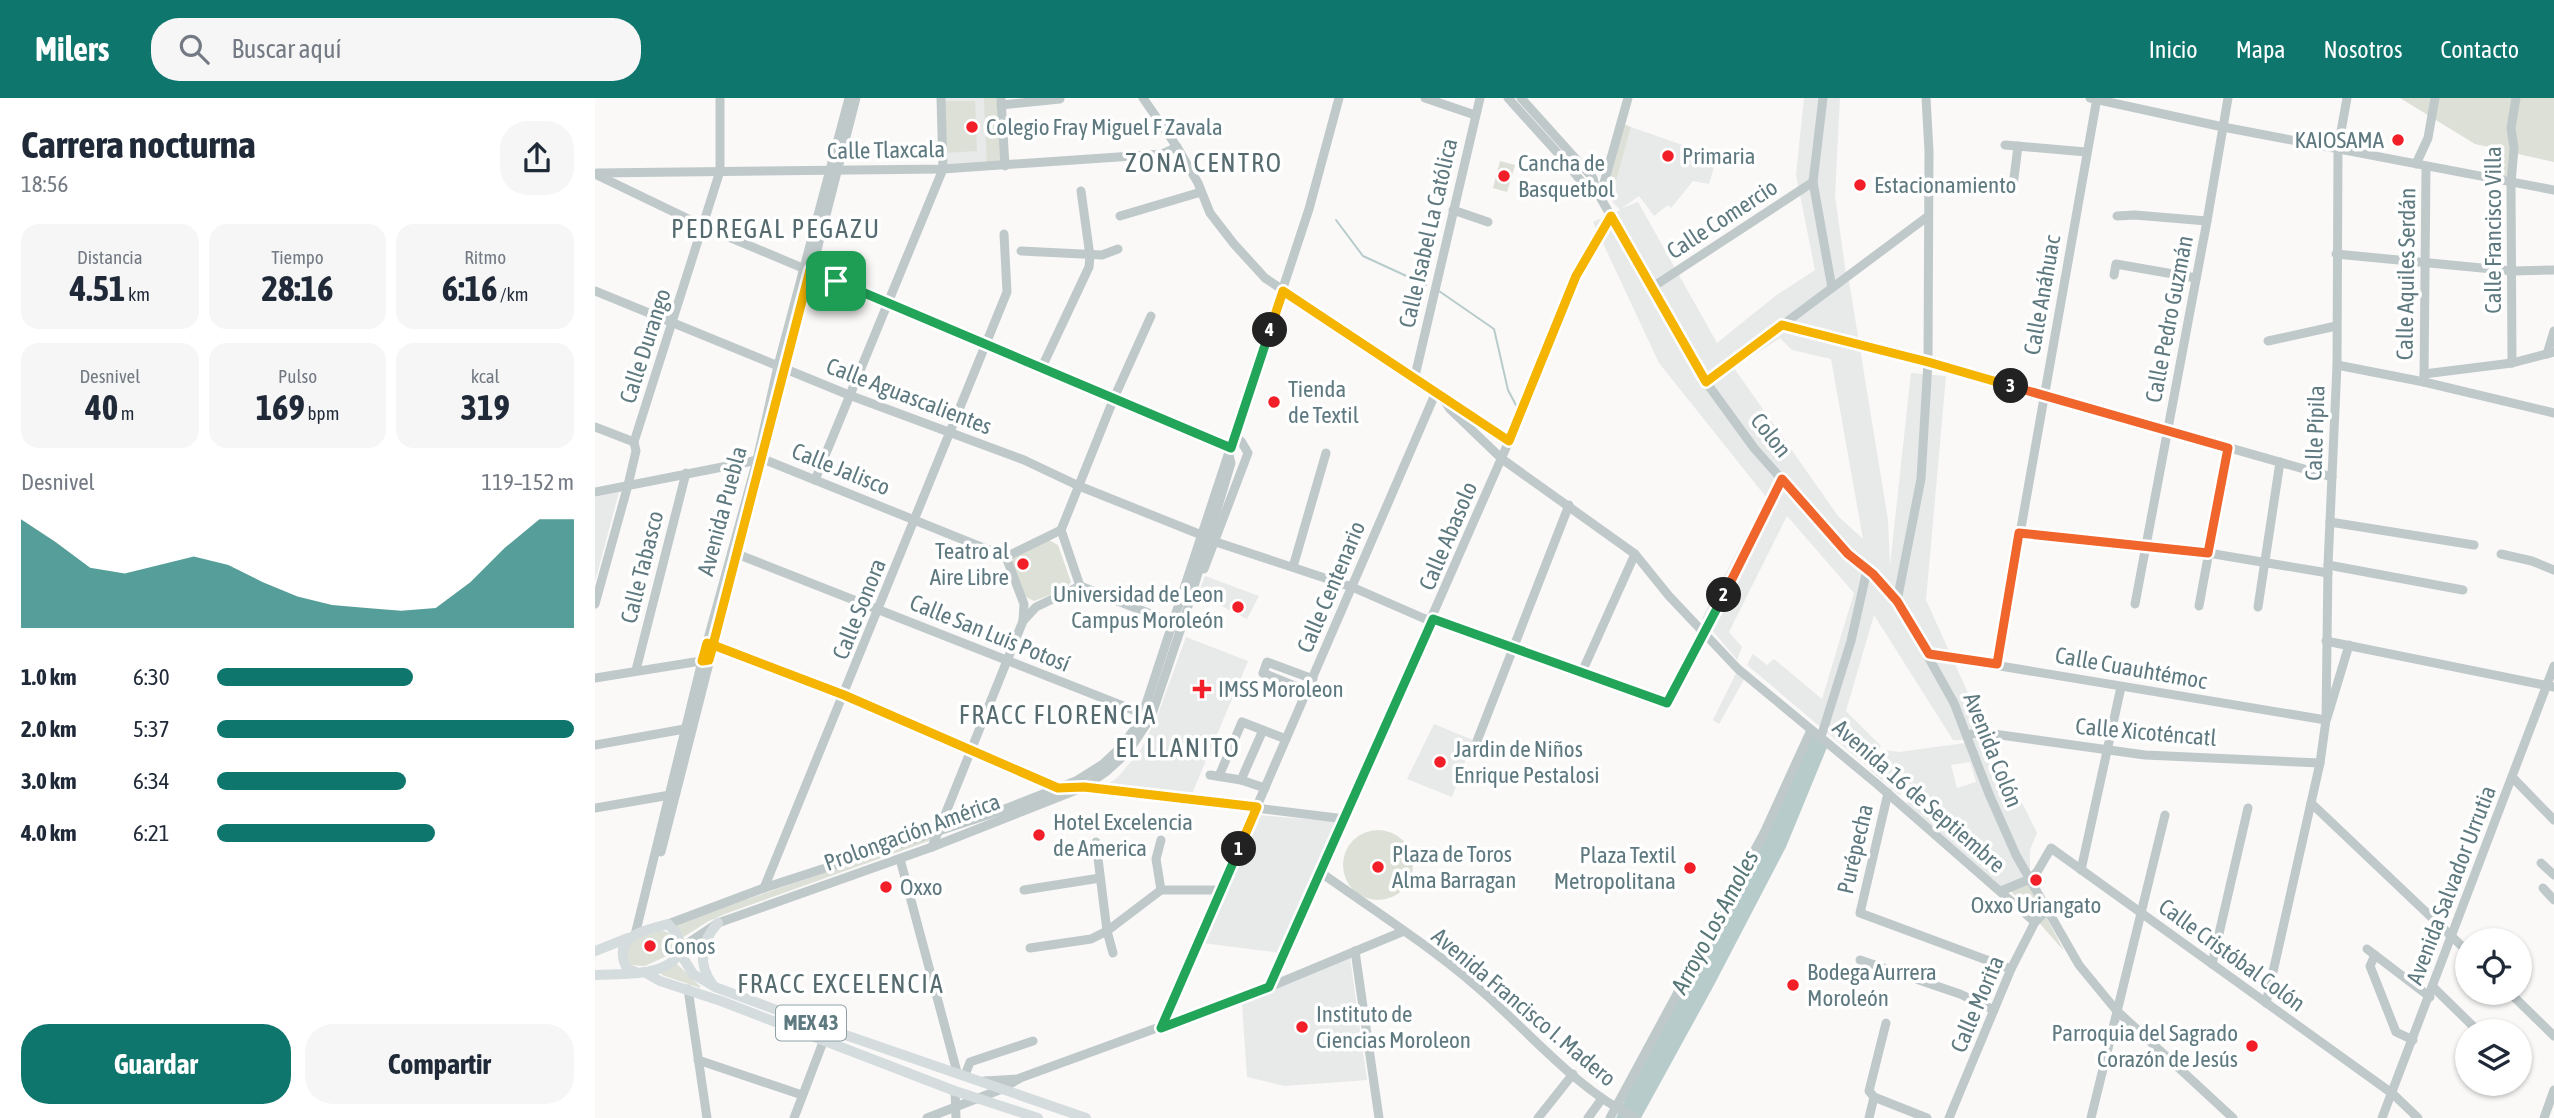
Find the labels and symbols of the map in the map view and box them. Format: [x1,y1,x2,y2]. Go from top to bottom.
place label: Colegio Fray Miguel F Zavala [986,114,1223,140]
marker: Colegio Fray Miguel F Zavala [964,119,980,135]
place label: KAIOSAMA [2295,127,2385,153]
marker: KAIOSAMA [2390,132,2406,148]
street label: Calle Tlaxcala [827,136,945,164]
street label: Calle Isabel La Católica [1394,136,1462,330]
place label: Primaria [1682,143,1755,169]
street label: Calle Francisco Villa [2480,146,2506,314]
district label: ZONA CENTRO [1125,148,1283,178]
marker: Primaria [1660,148,1676,164]
place label: Cancha de Basquetbol [1518,150,1615,202]
marker: Cancha de Basquetbol [1496,168,1512,184]
place label: Estacionamiento [1874,172,2016,198]
street label: Calle Comercio [1662,174,1782,264]
marker: Estacionamiento [1852,177,1868,193]
street label: Calle Aquiles Serdán [2391,188,2421,360]
district label: PEDREGAL PEGAZU [671,214,881,244]
street label: Calle Anáhuac [2019,233,2065,357]
street label: Calle Pedro Guzmán [2140,233,2198,405]
pin [806,251,866,311]
street label: Calle Durango [614,285,676,407]
pin: 4 [1253,313,1287,348]
street label: Calle Aguascalientes [823,353,995,439]
pin: 3 [1993,368,2029,404]
place label: Tienda de Textil [1288,376,1359,428]
street label: Calle Pípila [2300,385,2330,481]
marker: Tienda de Textil [1266,394,1282,410]
street label: Colon [1745,408,1797,462]
street label: Calle Jalisco [788,438,894,500]
street label: Avenida Puebla [692,444,752,578]
street label: Calle Abasolo [1414,478,1482,594]
street label: Calle Tabasco [615,508,669,626]
street label: Calle Centenario [1292,517,1370,657]
place label: Teatro al Aire Libre [930,538,1009,590]
street label: Calle Sonora [827,555,891,663]
marker: Teatro al Aire Libre [1015,556,1031,572]
pin: 2 [1707,578,1741,612]
place label: Universidad de Leon Campus Moroleón [1053,581,1224,633]
street label: Calle San Luis Potosí [906,589,1074,677]
marker: Universidad de Leon Campus Moroleón [1230,599,1246,615]
street label: Calle Cuauhtémoc [2053,642,2209,694]
place label: IMSS Moroleon [1218,676,1344,702]
marker: IMSS Moroleon [1192,679,1212,699]
street label: Avenida Colón [1958,689,2028,811]
district label: FRACC FLORENCIA [959,700,1157,730]
street label: Calle Xicoténcatl [2074,713,2218,751]
street label: Avenida 16 de Septiembre [1828,714,2010,878]
district label: EL LLANITO [1115,733,1241,763]
place label: Jardin de Niños Enrique Pestalosi [1454,736,1600,788]
marker: Jardin de Niños Enrique Pestalosi [1432,754,1448,770]
street label: Avenida Salvador Urrutia [2401,782,2501,988]
street label: Prolongación América [820,788,1004,876]
street label: Purépecha [1832,802,1878,896]
place label: Hotel Excelencia de America [1053,809,1193,861]
marker: Hotel Excelencia de America [1031,827,1047,843]
pin: 1 [1221,832,1257,866]
place label: Plaza de Toros Alma Barragan [1392,841,1516,893]
place label: Plaza Textil Metropolitana [1554,842,1676,894]
water label: Arroyo Los Amoles [1665,845,1764,999]
marker: Plaza de Toros Alma Barragan [1370,859,1386,875]
marker: Plaza Textil Metropolitana [1682,860,1698,876]
marker: Oxxo Uriangato [2028,872,2044,888]
place label: Oxxo [900,874,943,900]
marker: Oxxo [878,879,894,895]
place label: Oxxo Uriangato [1971,892,2101,918]
street label: Calle Cristóbal Colón [2154,893,2310,1017]
street label: Avenida Francisco I. Madero [1427,923,1621,1091]
place label: Conos [664,933,715,959]
marker: Conos [642,938,658,954]
street label: Calle Morita [1945,952,2009,1056]
place label: Bodega Aurrera Moroleón [1807,959,1937,1011]
district label: FRACC EXCELENCIA [737,969,945,999]
marker: Bodega Aurrera Moroleón [1785,977,1801,993]
place label: Instituto de Ciencias Moroleon [1316,1001,1471,1053]
road number: MEX 43 [776,1006,846,1040]
marker: Instituto de Ciencias Moroleon [1294,1019,1310,1035]
place label: Parroquia del Sagrado Corazón de Jesús [2051,1020,2238,1072]
marker: Parroquia del Sagrado Corazón de Jesús [2244,1038,2260,1054]

